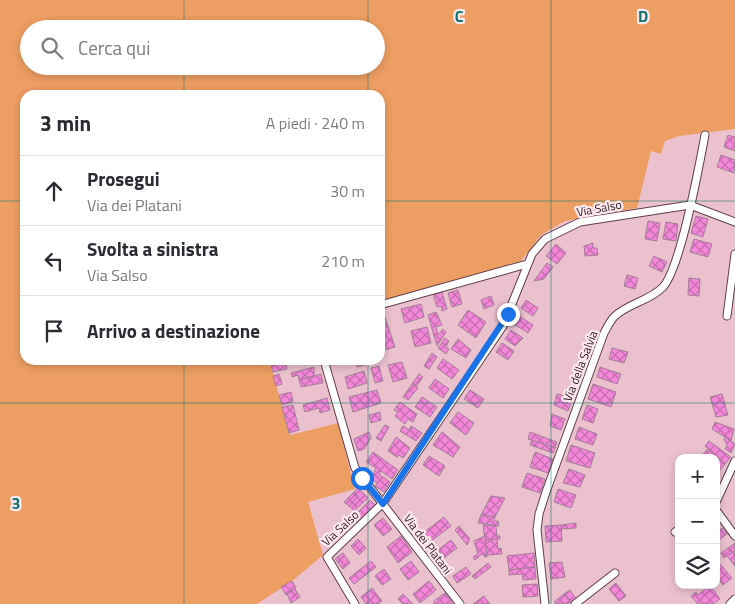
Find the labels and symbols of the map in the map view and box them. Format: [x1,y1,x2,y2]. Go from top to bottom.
text: C [455,4,464,28]
text: D [638,4,648,28]
street label: Via Salso [575,195,623,221]
route end [497,303,520,326]
street label: Via della Salvia [558,328,602,404]
route start [351,467,374,490]
text: 3 [12,491,20,515]
street label: Via Salso [317,506,363,550]
street label: Via dei Platani [399,510,457,578]

